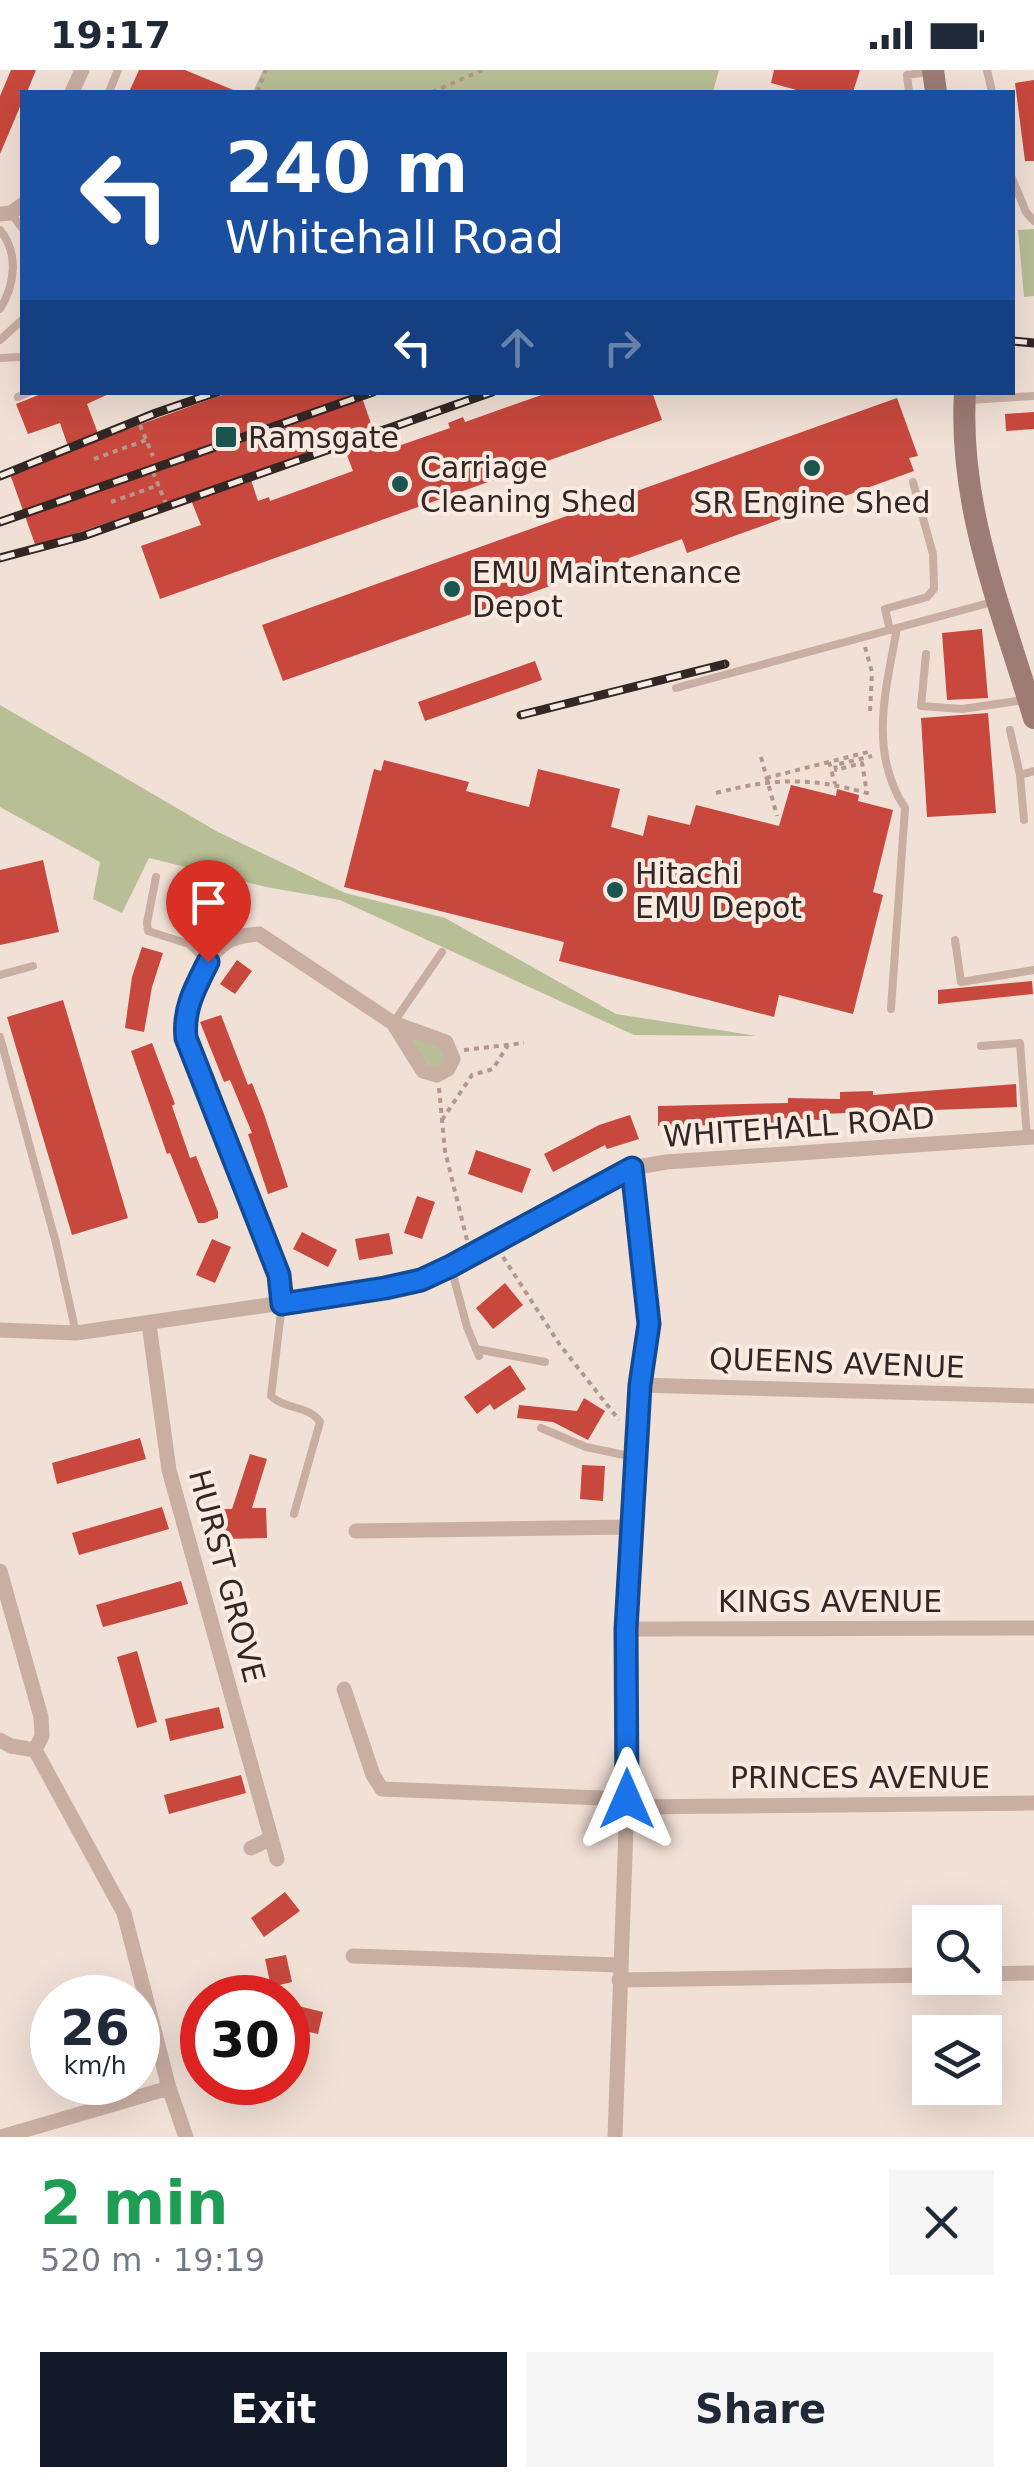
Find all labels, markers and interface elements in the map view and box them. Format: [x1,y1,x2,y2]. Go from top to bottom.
text: 19:17 [50,13,171,57]
text: 240 m [225,127,468,209]
icon: left [60,130,190,260]
text: Whitehall Road [225,211,564,264]
icon: left [385,320,440,375]
icon: ahead [490,320,545,375]
icon: right [595,320,650,375]
place label: Ramsgate [248,420,399,455]
marker: Ramsgate [213,424,239,450]
place label: Carriage Cleaning Shed [420,450,637,519]
marker: SR Engine Shed [801,457,823,479]
marker: Carriage Cleaning Shed [389,473,411,495]
place label: SR Engine Shed [693,485,931,520]
place label: EMU Maintenance Depot [472,555,742,624]
marker: EMU Maintenance Depot [441,578,463,600]
place label: Hitachi EMU Depot [635,856,802,925]
pin [166,860,251,963]
icon: arrive [181,875,236,930]
marker: Hitachi EMU Depot [604,879,626,901]
street label: WHITEHALL ROAD [662,1100,936,1154]
street label: QUEENS AVENUE [708,1341,966,1385]
street label: HURST GROVE [182,1466,272,1686]
street label: KINGS AVENUE [718,1584,942,1619]
position arrow [575,1747,679,1851]
street label: PRINCES AVENUE [730,1760,990,1795]
map controls [912,1905,1002,2105]
button: search [912,1905,1002,1995]
speed limit sign: 30 [180,1975,310,2105]
text: 26 [60,1999,130,2057]
button: layers [912,2015,1002,2105]
text: km/h [63,2051,127,2080]
text: 2 min [40,2168,228,2238]
button: close [889,2170,994,2275]
text: 520 m · 19:19 [40,2241,265,2279]
button: Exit [40,2352,507,2467]
button: Share [527,2352,994,2467]

